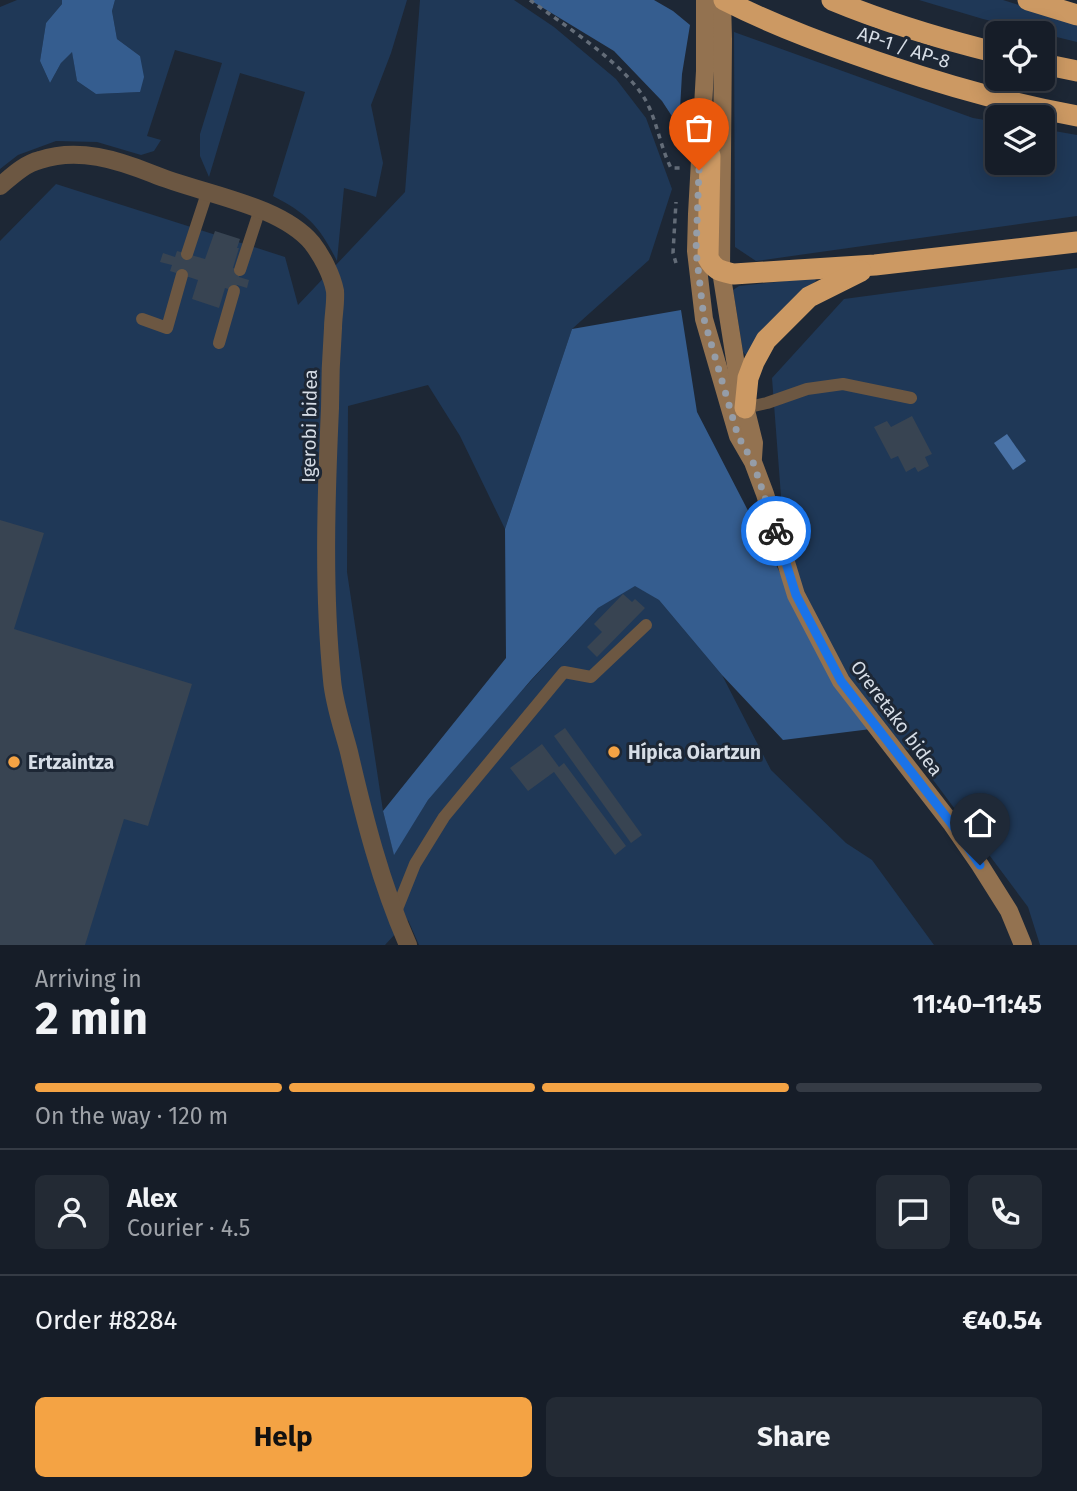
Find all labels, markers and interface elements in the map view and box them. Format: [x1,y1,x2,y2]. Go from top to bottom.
map controls [985,21,1055,175]
button: locate [985,21,1055,91]
street label: AP-1 / AP-8 [855,22,953,73]
pin [669,98,729,170]
button: layers [985,105,1055,175]
icon: bag [680,109,718,147]
street label: Igerobi bidea [297,369,322,483]
courier [741,496,811,566]
icon: bike [757,512,795,550]
street label: Oreretako bidea [846,656,948,781]
place label: Hípica Oiartzun [628,741,761,764]
marker: Hípica Oiartzun [606,744,622,760]
place label: Ertzaintza [28,751,114,774]
marker: Ertzaintza [6,754,22,770]
pin [950,793,1010,865]
icon: home [961,804,999,842]
text: Arriving in [35,965,142,993]
text: 11:40–11:45 [912,989,1042,1020]
text: 2 min [35,991,148,1046]
text: On the way · 120 m [35,1102,228,1130]
button: person [35,1175,109,1249]
button: chat [876,1175,950,1249]
button: phone [968,1175,1042,1249]
text: Alex [127,1183,177,1214]
text: Courier · 4.5 [127,1214,250,1242]
text: Order #8284 [35,1305,177,1336]
text: €40.54 [962,1305,1042,1336]
button: Help [35,1397,532,1477]
button: Share [546,1397,1042,1477]

